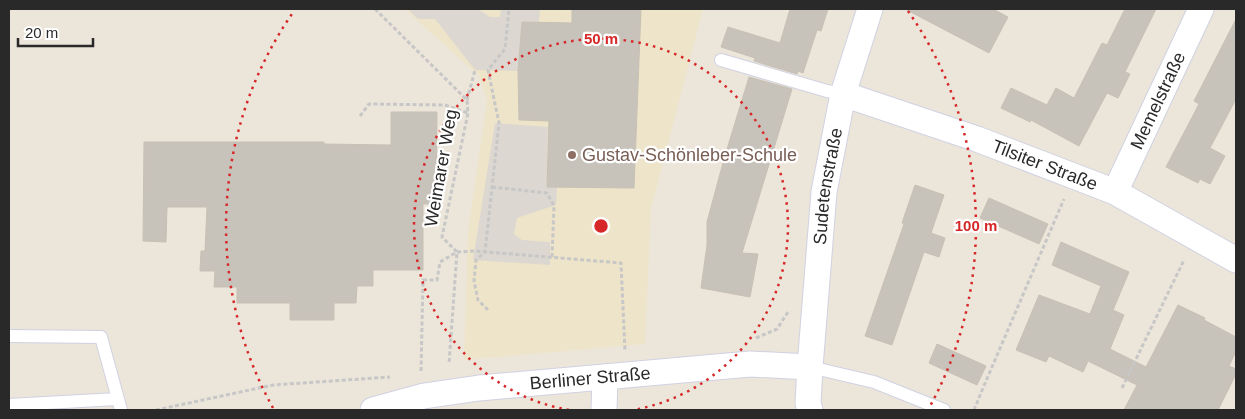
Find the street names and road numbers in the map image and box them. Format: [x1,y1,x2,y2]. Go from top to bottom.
street label: Memelstraße [1127,49,1189,152]
street label: Weimarer Weg [421,107,461,229]
street label: Sudetenstraße [810,126,846,246]
street label: Tilsiter Straße [989,136,1100,194]
street label: Berliner Straße [529,363,651,393]

